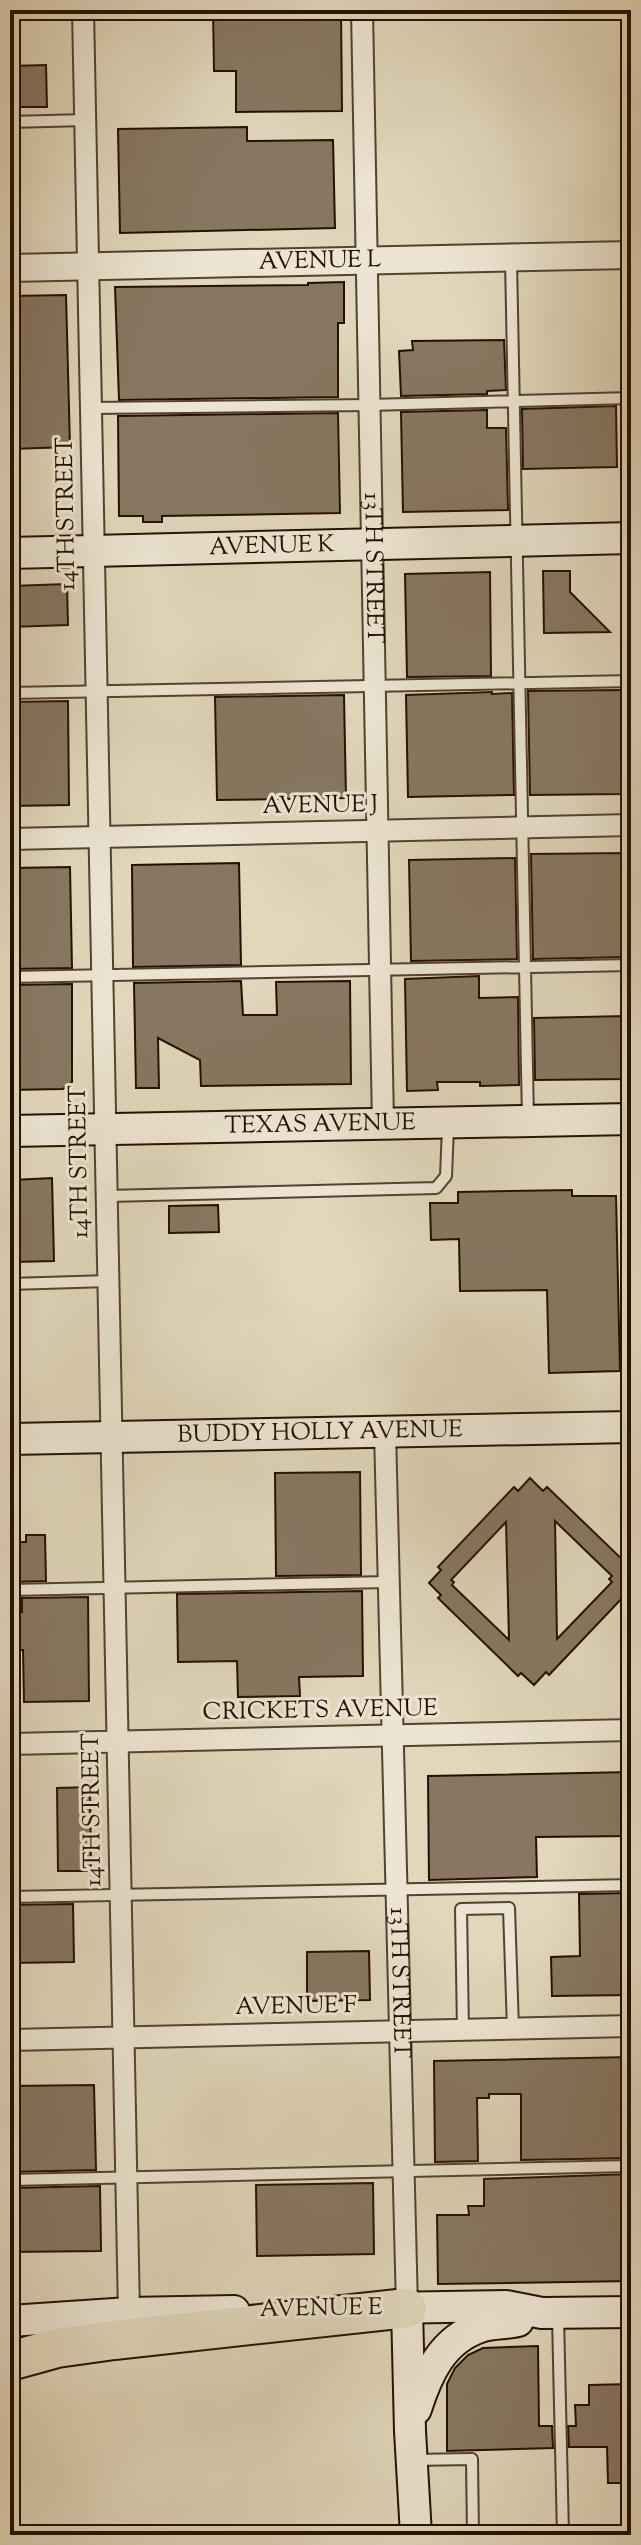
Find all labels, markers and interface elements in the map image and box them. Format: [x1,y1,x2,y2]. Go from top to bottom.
street label: AVENUE L [258,243,382,280]
street label: 14TH STREET [49,437,85,591]
street label: 13TH STREET [354,492,391,644]
street label: AVENUE K [209,528,335,565]
street label: AVENUE J [262,788,378,824]
street label: 14TH STREET [62,1085,98,1239]
street label: TEXAS AVENUE [224,1106,416,1144]
street label: BUDDY HOLLY AVENUE [177,1413,464,1453]
street label: CRICKETS AVENUE [202,1692,438,1730]
street label: 14TH STREET [75,1733,111,1887]
street label: 13TH STREET [380,1907,418,2059]
street label: AVENUE F [235,1989,357,2025]
street label: AVENUE E [259,2291,383,2327]

